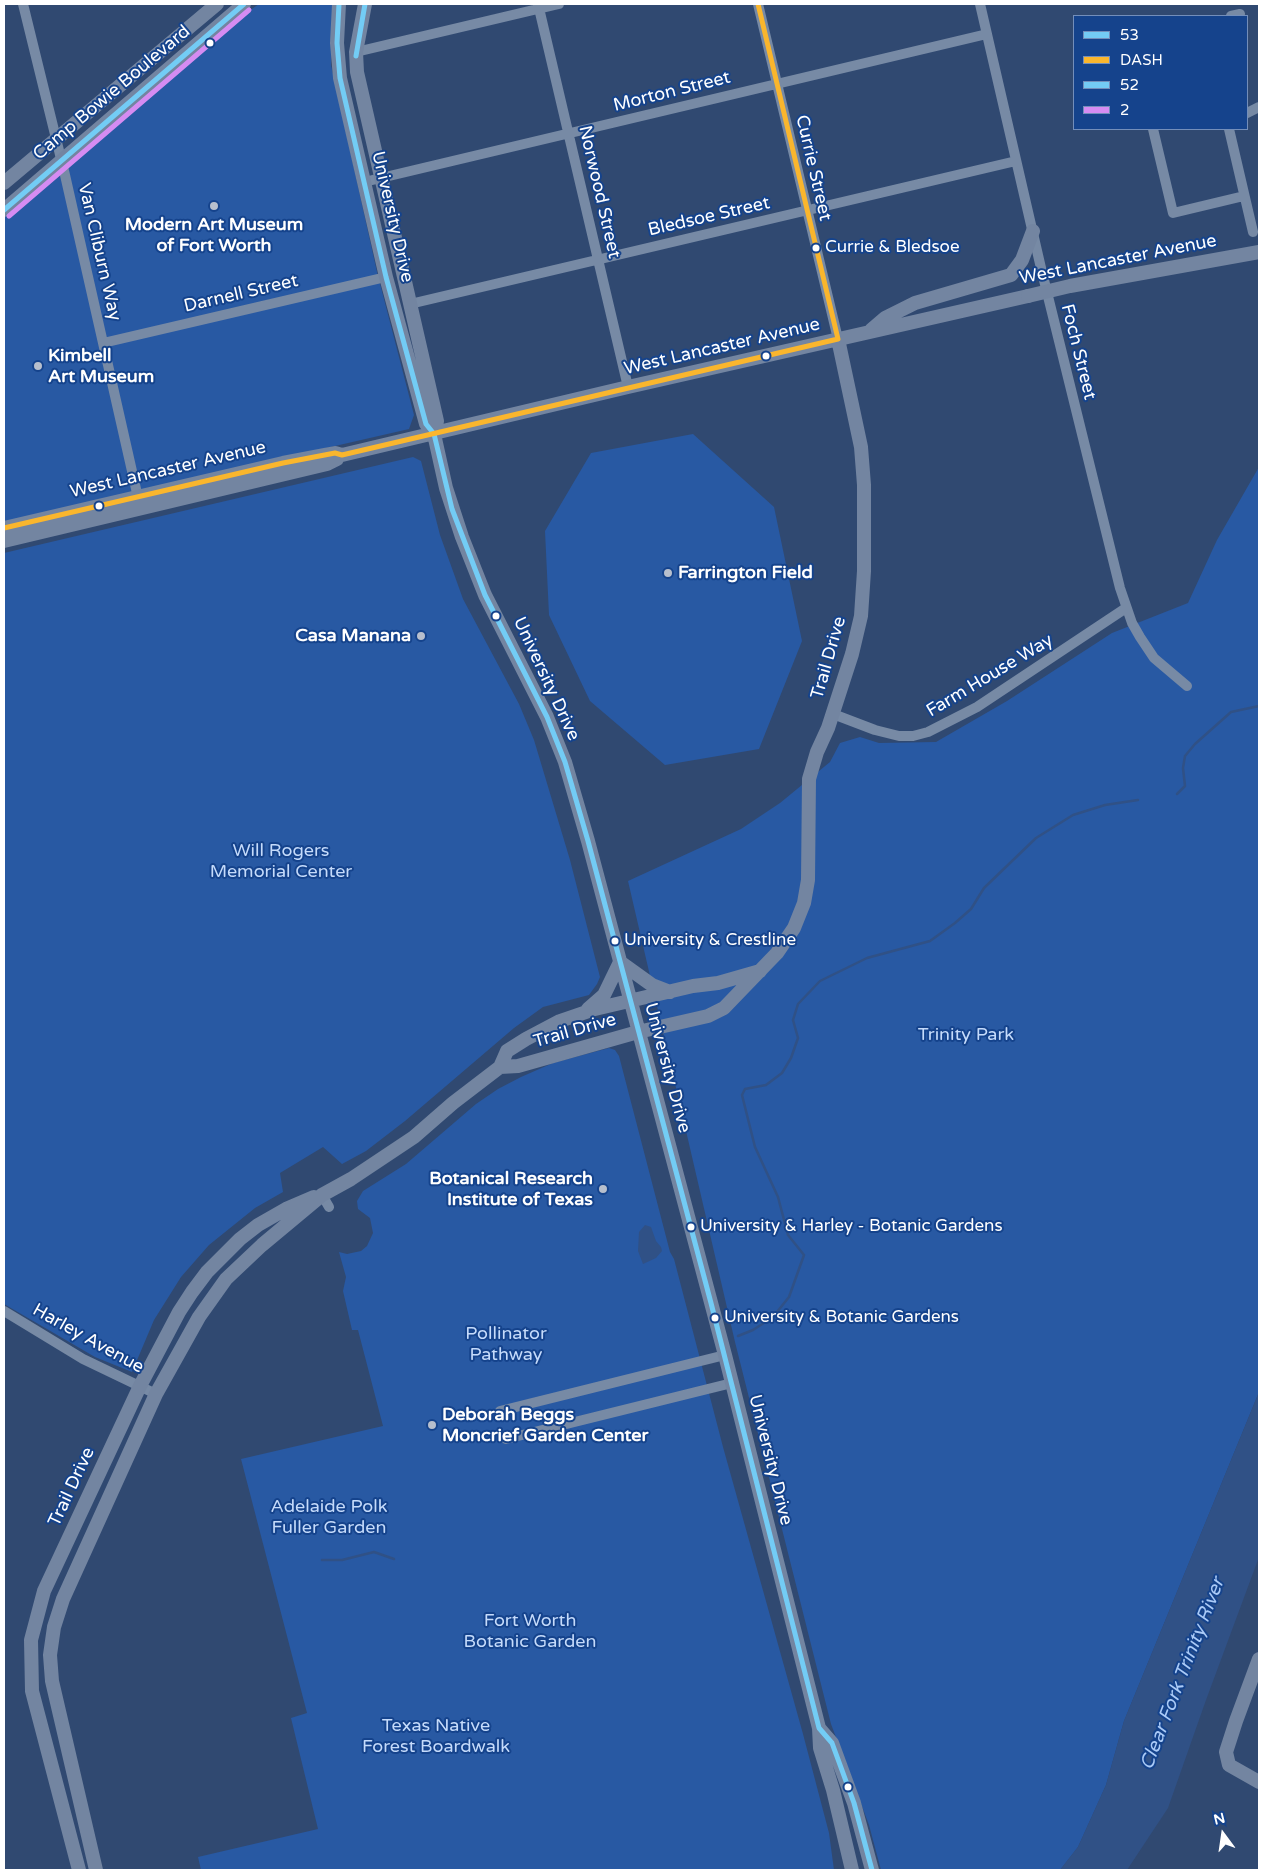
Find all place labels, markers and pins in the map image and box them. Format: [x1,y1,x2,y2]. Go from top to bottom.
unlabelled marker [205,38,215,48]
marker: Modern Art Museum of Fort Worth [208,200,220,212]
place label: Modern Art Museum of Fort Worth [125,214,303,256]
place label: Currie & Bledsoe [825,238,960,258]
marker: Currie & Bledsoe [811,243,821,253]
place label: Kimbell Art Museum [48,345,154,388]
unlabelled marker [761,351,771,361]
marker: Kimbell Art Museum [32,360,44,372]
unlabelled marker [94,501,104,511]
place label: Farrington Field [678,562,813,584]
marker: Farrington Field [662,567,674,579]
unlabelled marker [491,611,501,621]
place label: Casa Manana [295,625,411,647]
marker: Casa Manana [415,630,427,642]
place label: University & Crestline [624,931,796,951]
marker: University & Crestline [610,936,620,946]
place label: Botanical Research Institute of Texas [429,1168,593,1210]
marker: Botanical Research Institute of Texas [597,1183,609,1195]
place label: University & Harley - Botanic Gardens [700,1217,1003,1237]
marker: University & Harley - Botanic Gardens [686,1222,696,1232]
place label: University & Botanic Gardens [724,1308,959,1328]
marker: University & Botanic Gardens [710,1313,720,1323]
place label: Deborah Beggs Moncrief Garden Center [442,1404,648,1446]
marker: Deborah Beggs Moncrief Garden Center [426,1419,438,1431]
unlabelled marker [843,1782,853,1792]

